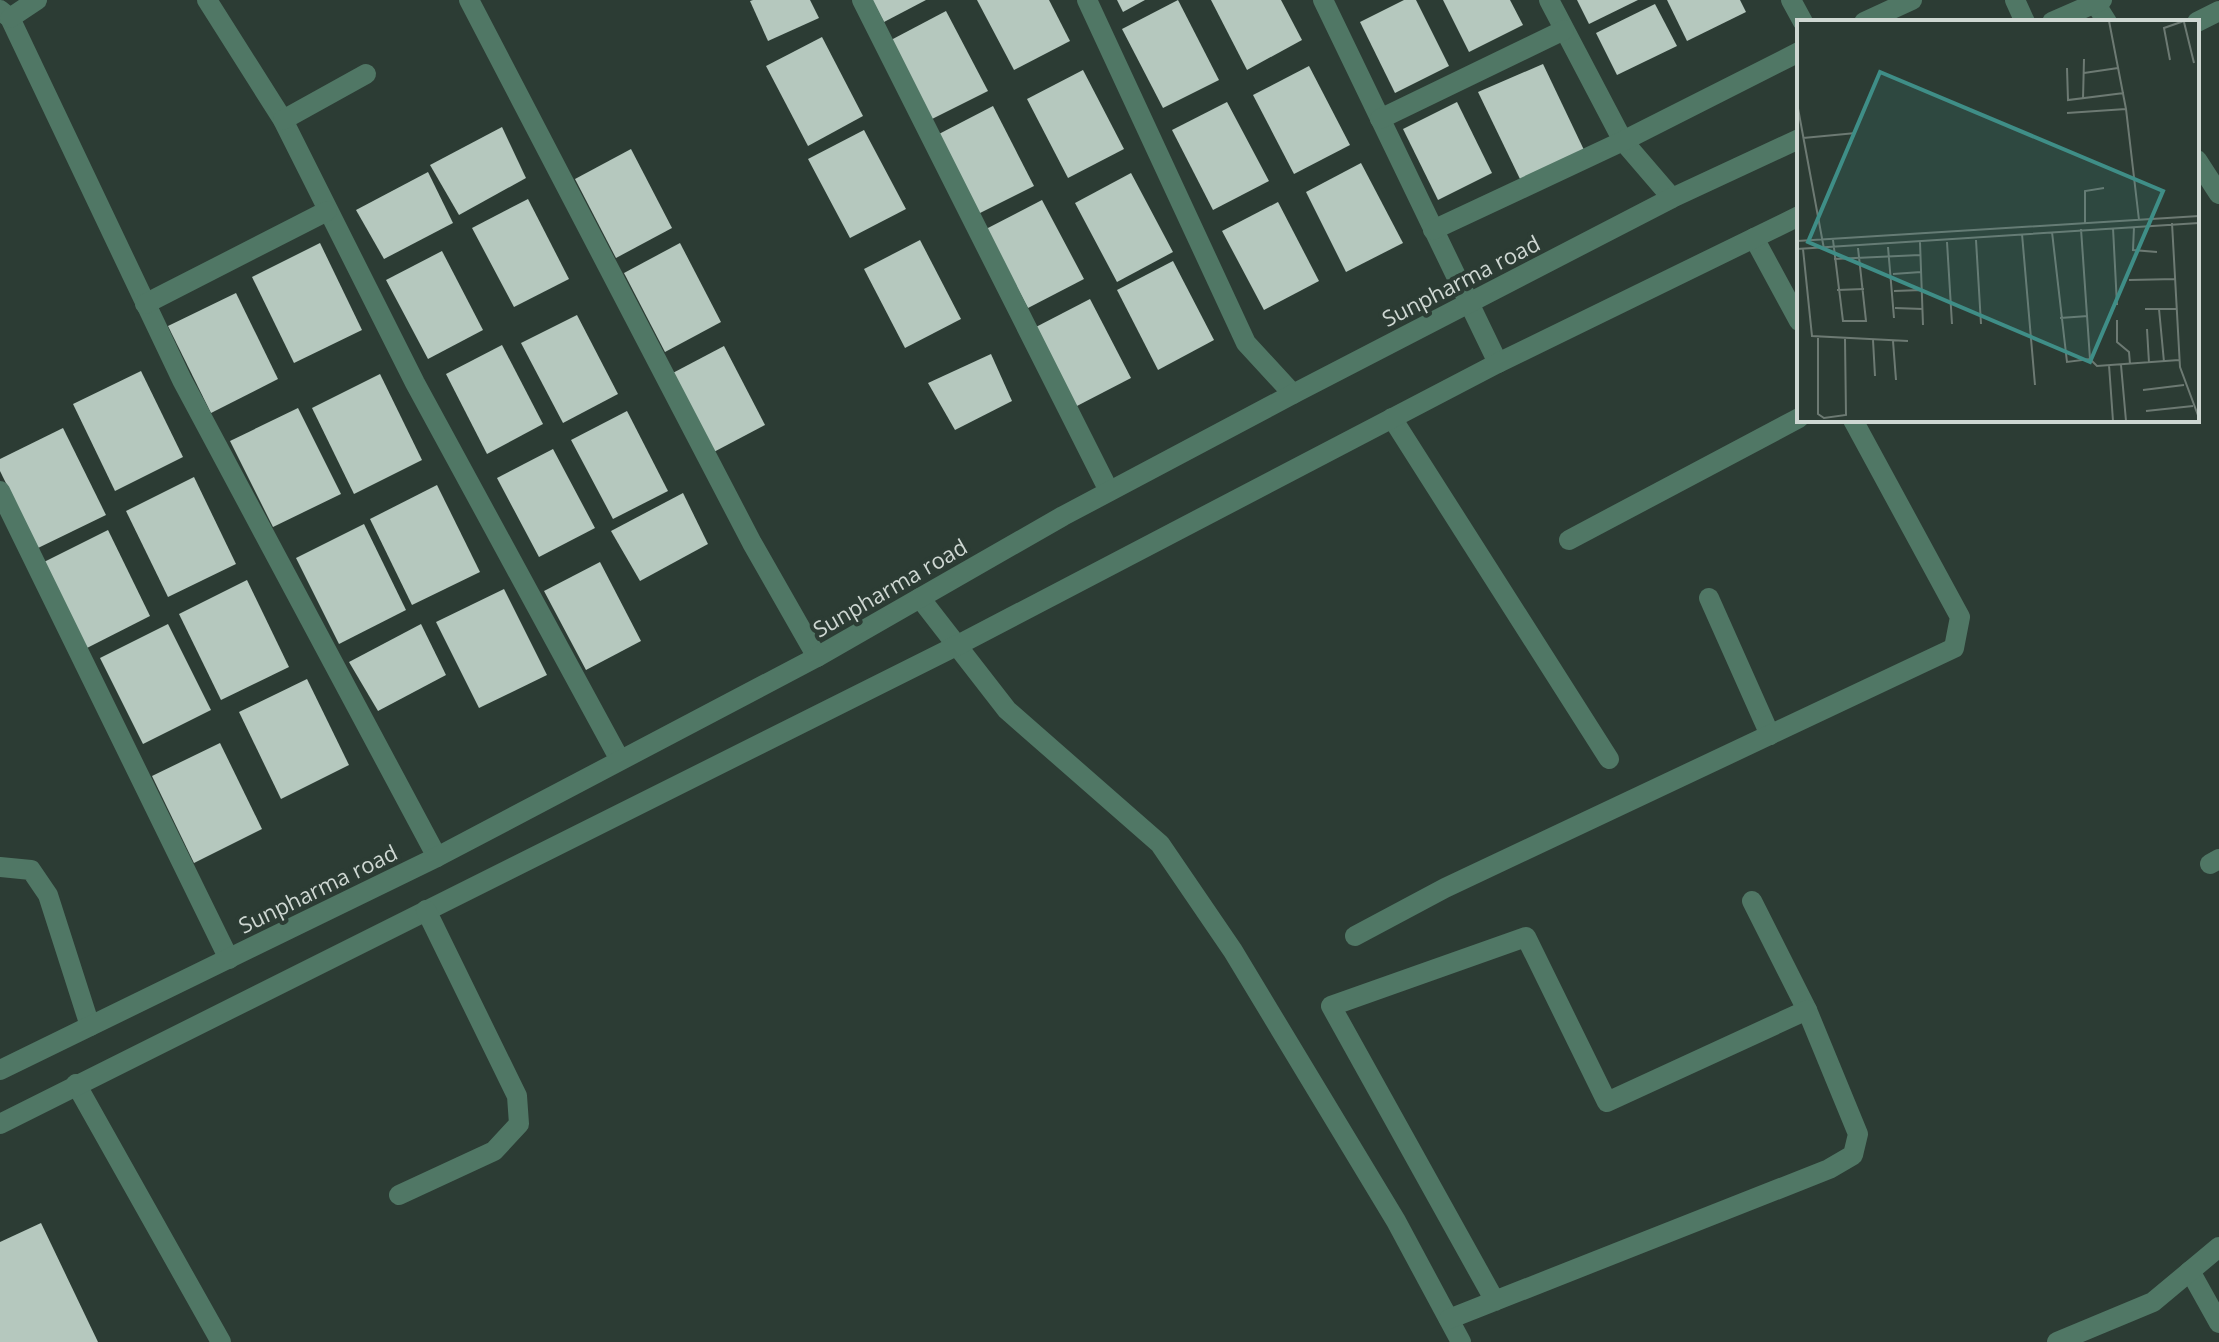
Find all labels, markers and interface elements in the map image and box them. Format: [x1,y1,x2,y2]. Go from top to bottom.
inset map [1797,20,2199,422]
street label: Sunpharma road [1376,227,1545,333]
street label: Sunpharma road [807,531,972,643]
street label: Sunpharma road [233,837,402,940]

